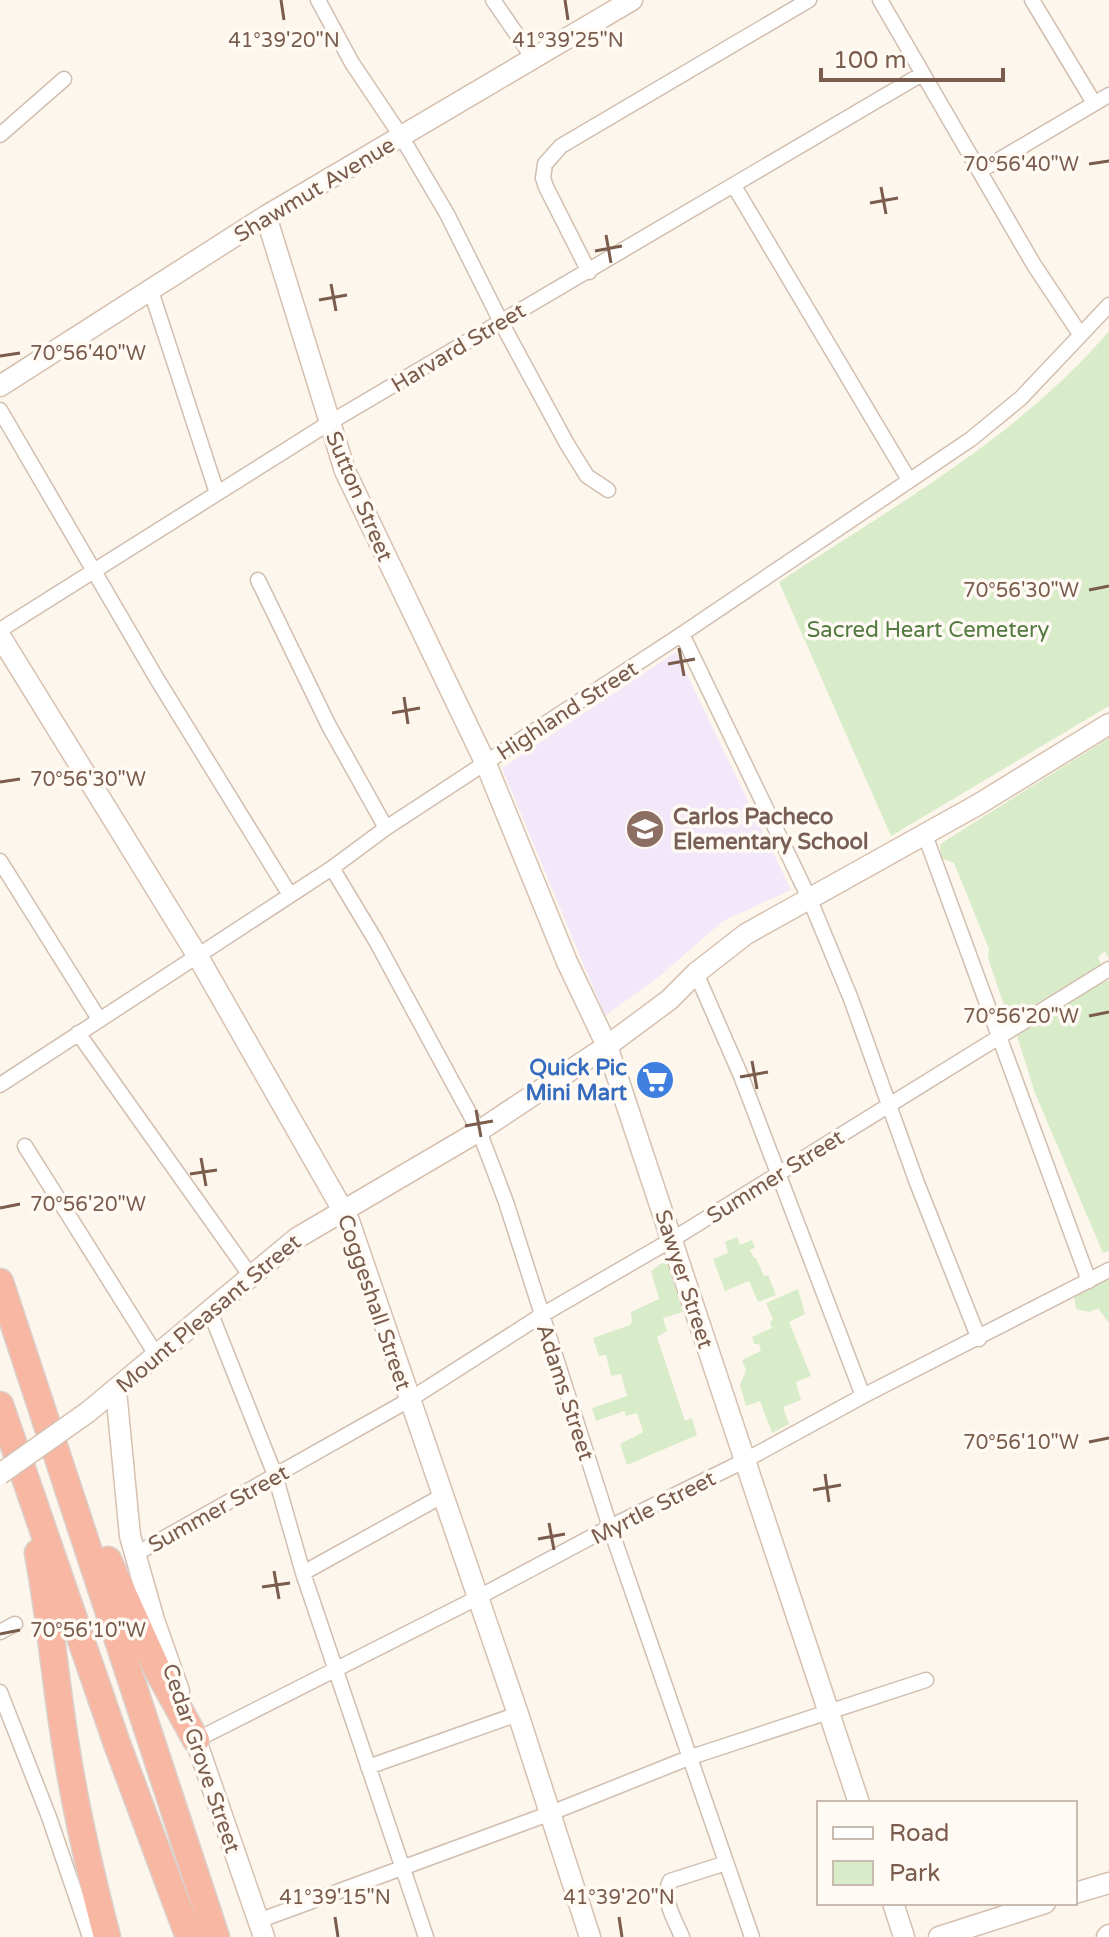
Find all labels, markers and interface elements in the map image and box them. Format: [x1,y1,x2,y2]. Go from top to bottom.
text: 41°39'20"N [228,29,340,53]
text: 41°39'25"N [512,29,624,53]
scale bar [821,32,1003,82]
text: 100 m [833,46,907,75]
street label: Shawmut Avenue [230,132,400,248]
text: 70°56'40"W [963,153,1079,177]
street label: Harvard Street [387,298,530,398]
text: 70°56'40"W [30,342,146,366]
street label: Sutton Street [320,427,398,565]
text: 70°56'30"W [963,579,1079,603]
park label: Sacred Heart Cemetery [807,617,1049,643]
street label: Highland Street [492,656,643,766]
text: 70°56'30"W [30,768,146,792]
place label: Carlos Pacheco Elementary School [673,804,868,855]
school or university icon: Carlos Pacheco Elementary School [624,808,666,850]
text: 70°56'20"W [963,1005,1079,1029]
place label: Quick Pic Mini Mart [525,1055,628,1106]
supermarket icon: Quick Pic Mini Mart [634,1059,676,1101]
street label: Summer Street [702,1124,849,1229]
text: 70°56'20"W [30,1193,146,1217]
street label: Sawyer Street [649,1207,719,1352]
street label: Coggeshall Street [332,1211,416,1394]
street label: Mount Pleasant Street [111,1229,306,1399]
street label: Adams Street [531,1321,599,1464]
text: 70°56'10"W [963,1431,1079,1455]
street label: Summer Street [144,1460,293,1558]
street label: Myrtle Street [587,1465,720,1550]
text: 70°56'10"W [30,1619,146,1643]
street label: Cedar Grove Street [156,1660,246,1856]
legend [817,1801,1077,1905]
text: Road [889,1819,949,1848]
text: Park [889,1859,940,1888]
text: 41°39'15"N [279,1886,391,1910]
text: 41°39'20"N [563,1886,675,1910]

